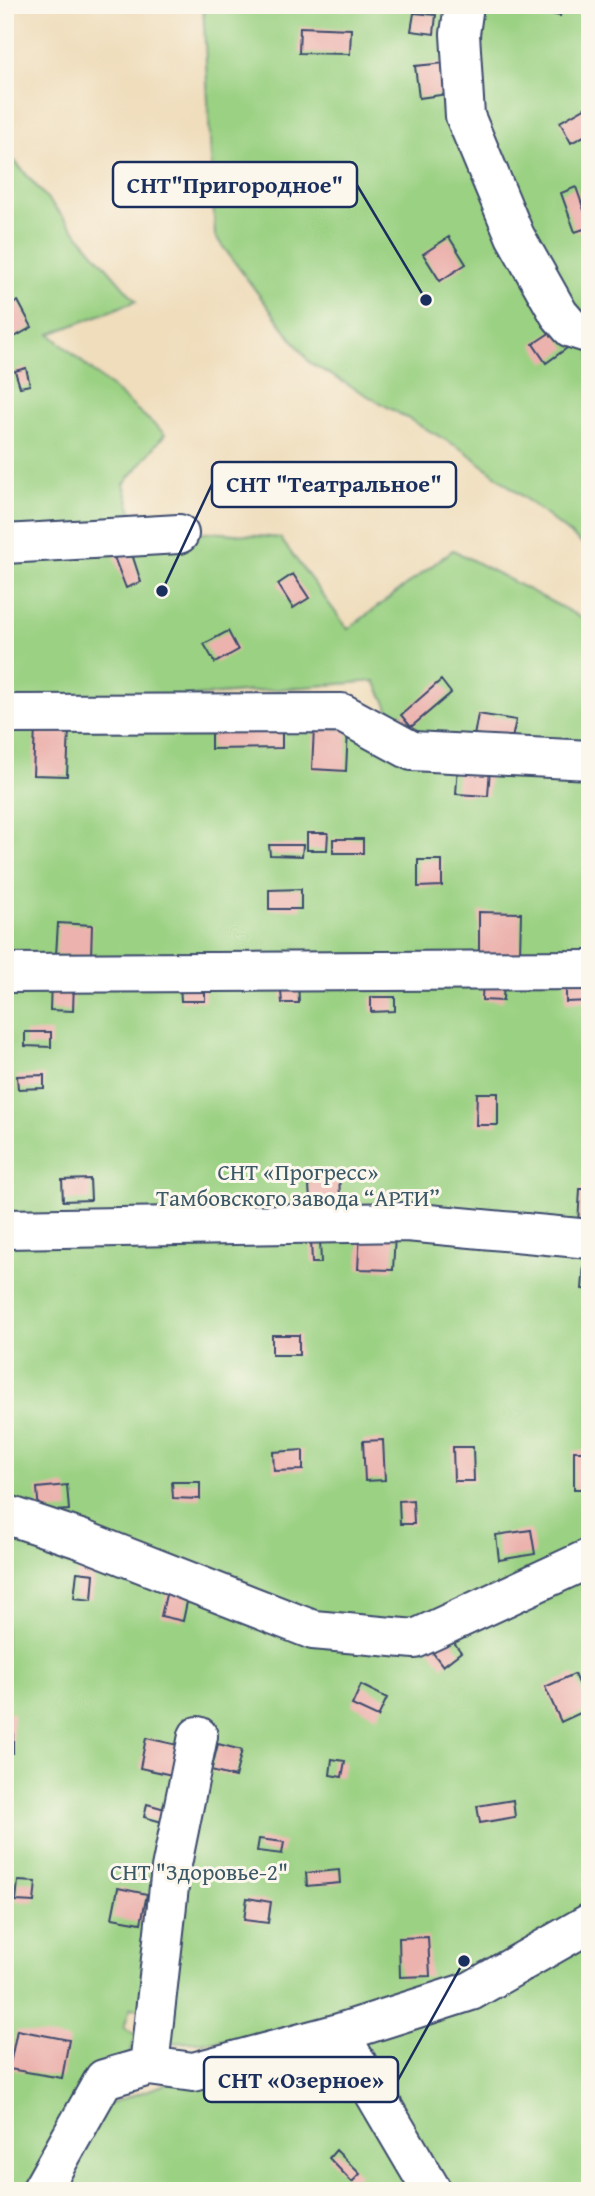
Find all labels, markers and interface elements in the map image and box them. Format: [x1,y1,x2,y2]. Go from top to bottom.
callout: СНТ"Пригородное" [113,162,357,207]
text: СНТ"Пригородное" [127,167,343,202]
callout: СНТ "Театральное" [212,462,456,507]
text: СНТ "Театральное" [226,466,442,501]
park label: СНТ «Прогресс» Тамбовского завода “АРТИ” [156,1155,440,1214]
park label: СНТ "Здоровье-2" [110,1855,288,1888]
callout: СНТ «Озерное» [204,2057,398,2102]
text: СНТ «Озерное» [218,2062,384,2097]

